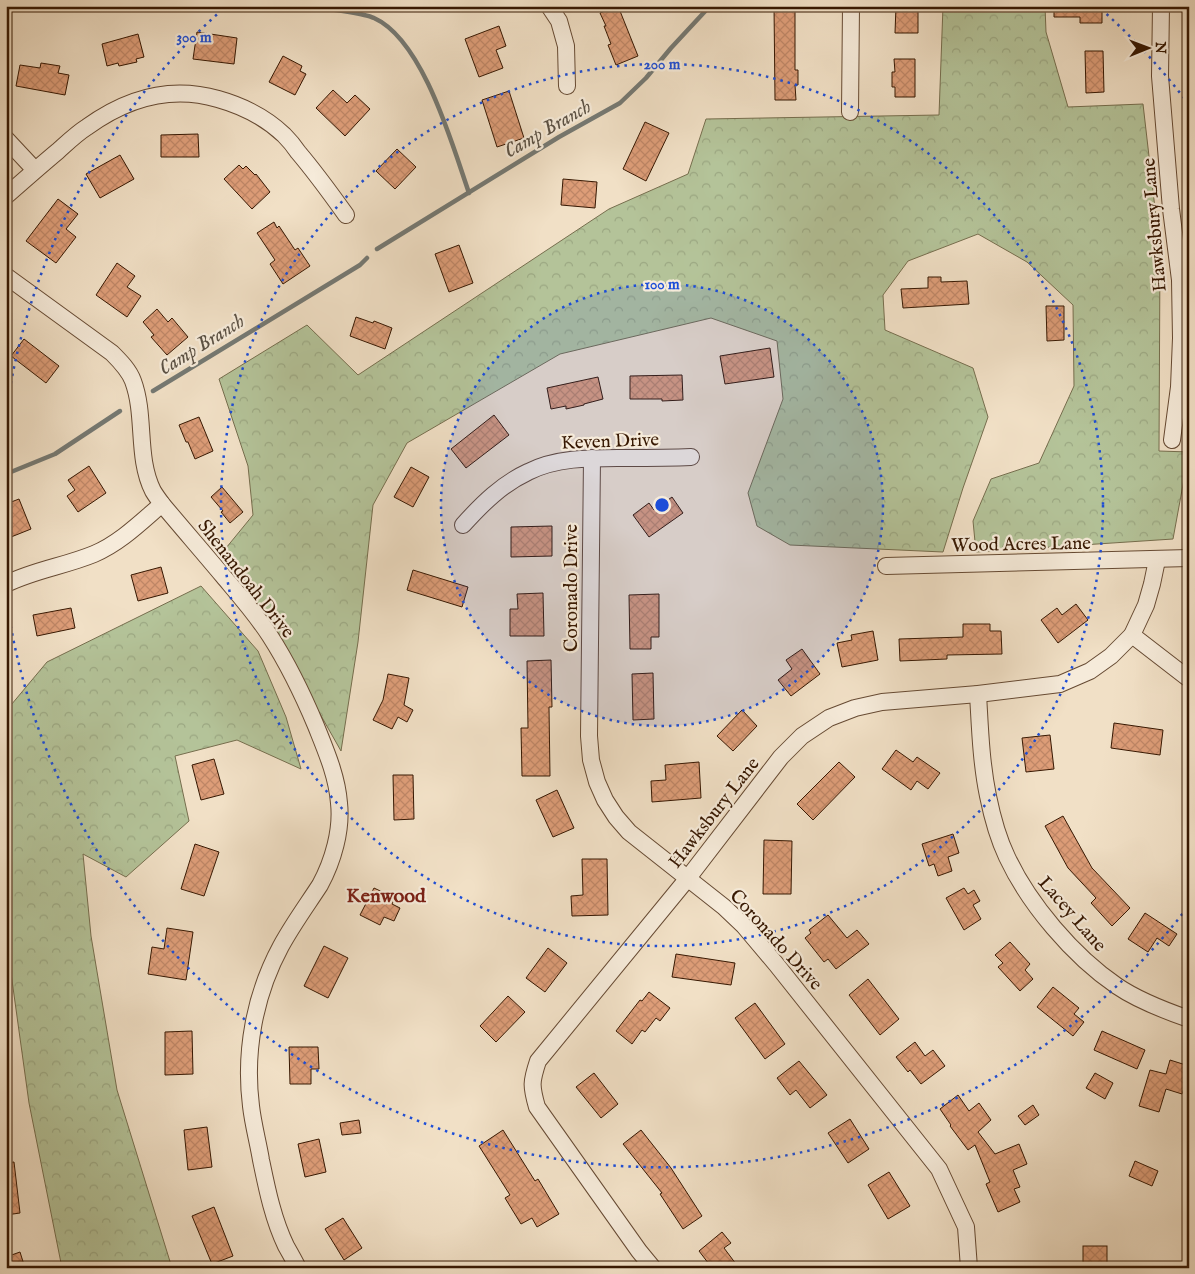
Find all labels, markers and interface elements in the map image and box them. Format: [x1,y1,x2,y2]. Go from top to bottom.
north arrow [1122,22,1172,72]
text: 300 m [176,28,212,47]
text: N [1151,41,1169,54]
text: 200 m [644,55,681,74]
water label: Camp Branch [500,94,596,164]
street label: Hawksbury Lane [1137,157,1173,293]
text: 100 m [644,275,680,294]
water label: Camp Branch [154,309,250,381]
street label: Keven Drive [561,428,660,456]
centre of rings [653,496,671,514]
street label: Shenandoah Drive [192,515,299,644]
street label: Coronado Drive [560,524,584,652]
street label: Wood Acres Lane [951,532,1091,558]
street label: Hawksbury Lane [664,753,766,874]
street label: Lacey Lane [1032,871,1111,957]
district label: Kenwood [346,884,427,909]
street label: Coronado Drive [724,885,827,996]

